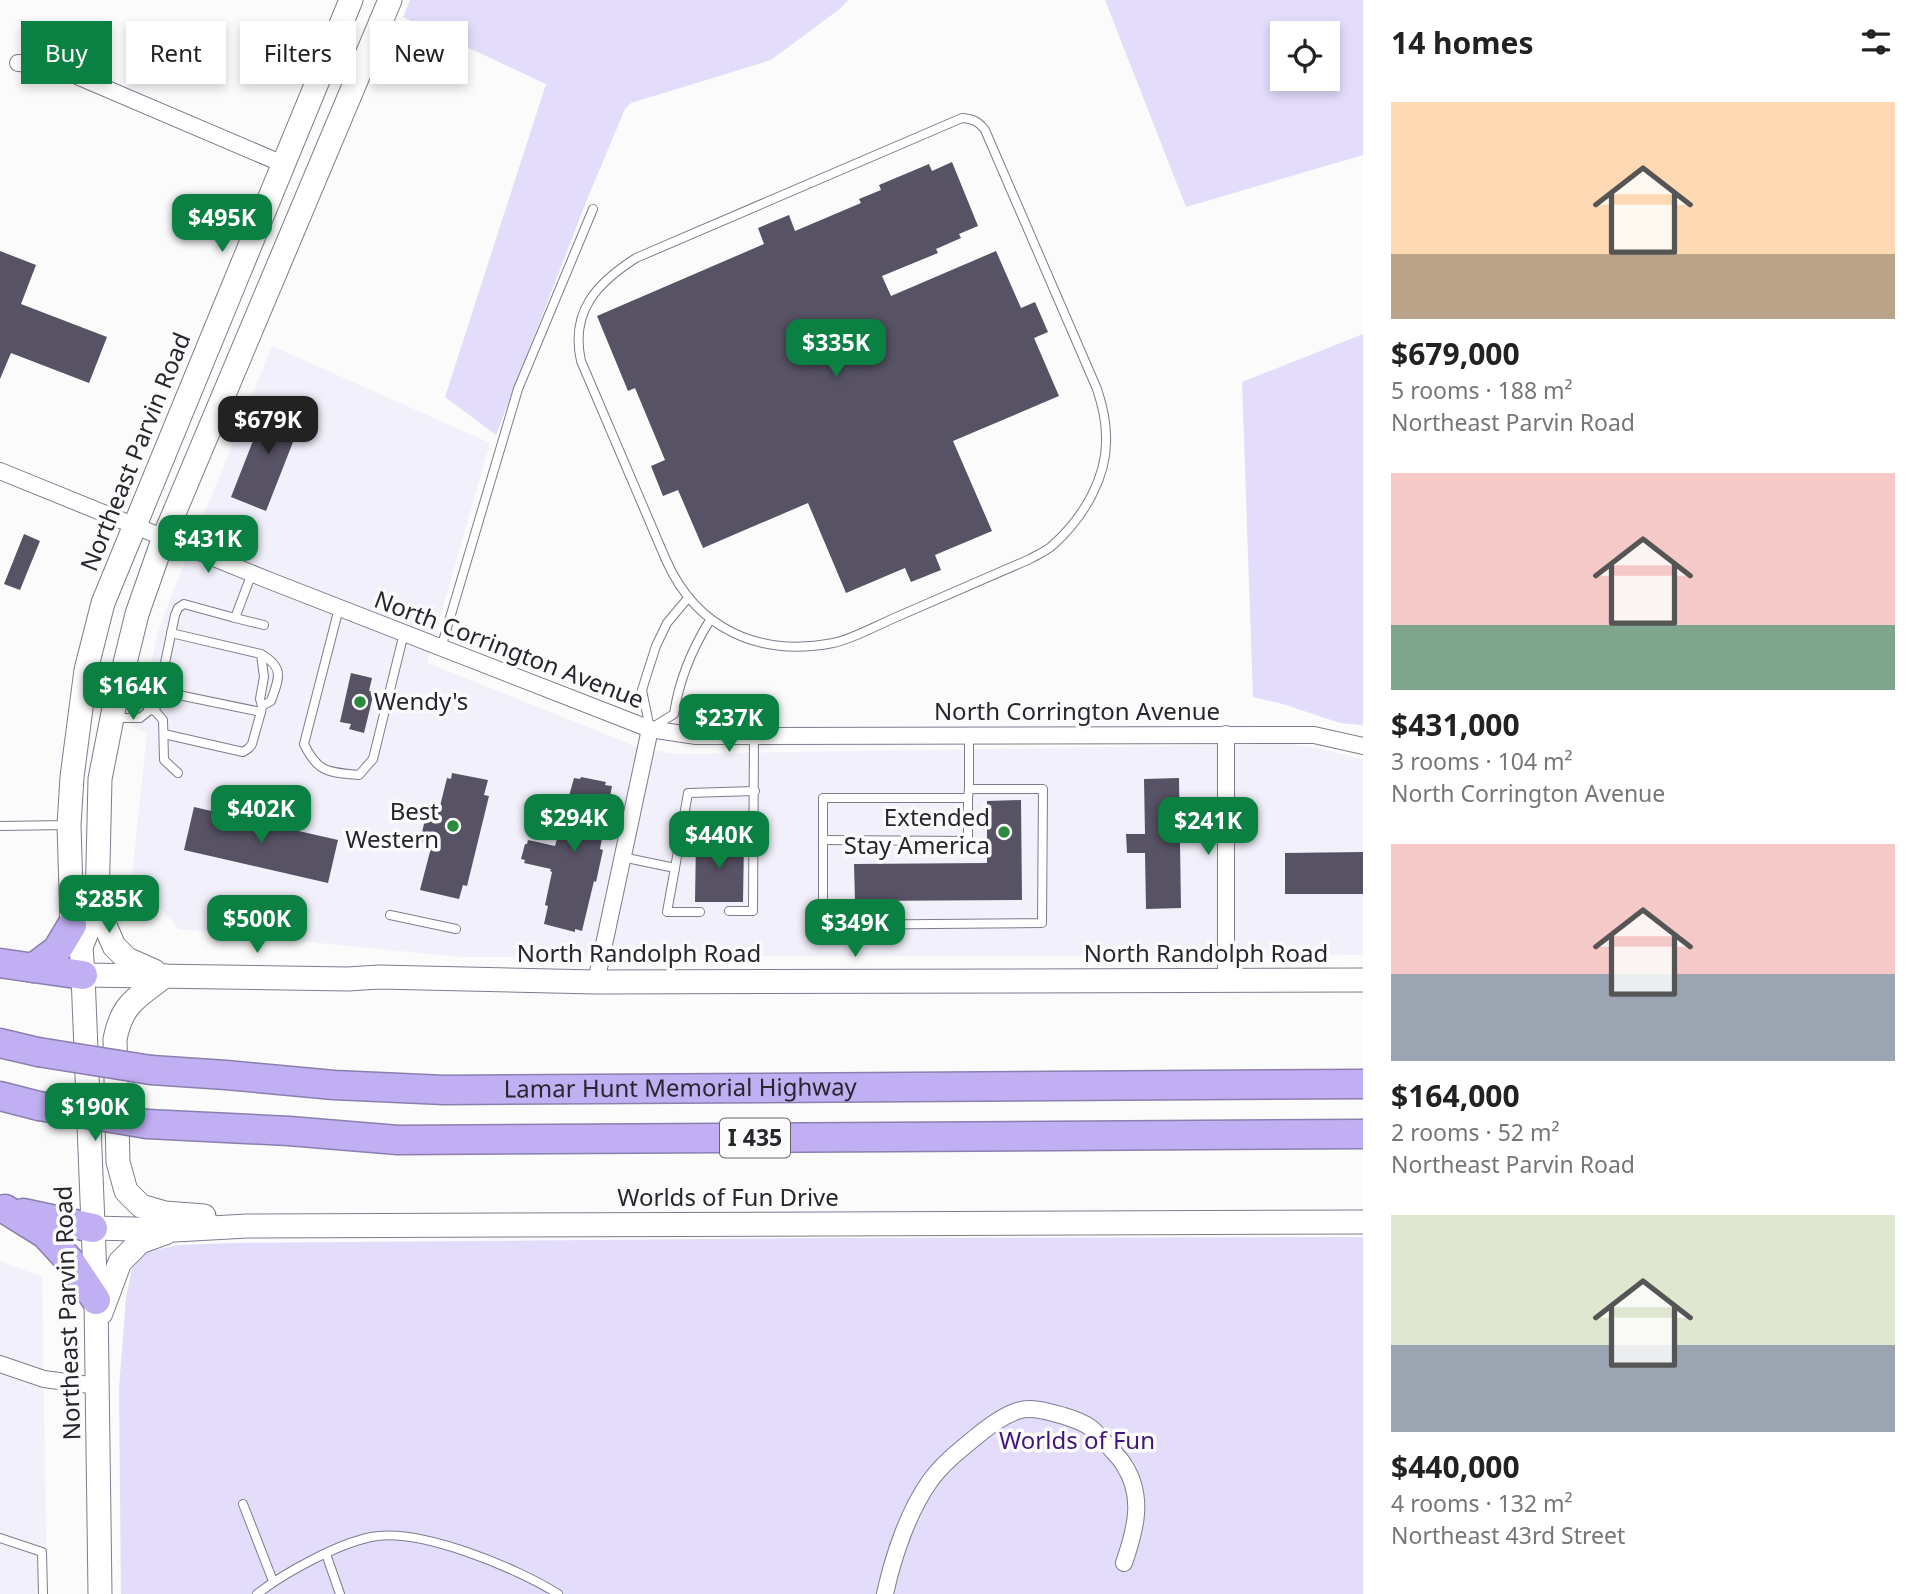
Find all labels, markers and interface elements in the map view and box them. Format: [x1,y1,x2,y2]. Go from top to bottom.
chip: Buy [21,21,112,84]
chip: Rent [126,21,226,84]
chip: Filters [240,21,356,84]
chip: New [370,21,468,84]
map controls [1270,21,1340,91]
button: locate [1270,21,1340,91]
text: 14 homes [1391,22,1534,63]
icon: filters [1857,23,1895,61]
icon: home [1580,147,1706,273]
pin: $495K [173,194,271,254]
text: $495K [188,201,256,233]
pin: $335K [787,320,885,379]
text: $335K [802,326,870,358]
street label: Northeast Parvin Road [72,327,198,576]
text: $679,000 [1391,333,1520,374]
text: 5 rooms · 188 m² [1391,374,1573,406]
pin: $679K [219,396,317,456]
text: $679K [234,403,302,435]
text: Northeast Parvin Road [1391,406,1635,438]
pin: $431K [159,516,257,575]
icon: home [1580,518,1706,644]
text: $431K [174,522,242,554]
street label: North Corrington Avenue [370,582,649,715]
pin: $164K [84,662,182,722]
text: $164K [99,669,167,701]
place label: Wendy's [374,684,468,717]
marker: Wendy's [352,694,368,710]
pin: $237K [680,694,778,754]
street label: North Corrington Avenue [934,694,1220,727]
text: $237K [695,701,763,733]
text: $431,000 [1391,704,1520,745]
text: 3 rooms · 104 m² [1391,745,1573,777]
text: North Corrington Avenue [1391,777,1665,809]
pin: $402K [212,786,310,845]
text: $402K [227,792,295,824]
place label: Best Western [345,794,439,855]
pin: $294K [525,794,623,854]
pin: $241K [1159,798,1257,857]
place label: Extended Stay America [844,800,990,861]
text: $294K [540,801,608,833]
text: $241K [1174,804,1242,836]
pin: $440K [670,812,768,871]
marker: Best Western [445,818,461,834]
text: $440K [685,818,753,850]
marker: Extended Stay America [996,824,1012,840]
pin: $285K [60,876,158,935]
text: $285K [75,882,143,914]
icon: home [1580,889,1706,1015]
pin: $500K [208,895,306,955]
pin: $349K [806,900,904,959]
text: $500K [223,902,291,934]
text: $349K [821,906,889,938]
street label: North Randolph Road [517,936,761,969]
street label: North Randolph Road [1084,936,1328,969]
street label: Lamar Hunt Memorial Highway [504,1069,858,1105]
text: $164,000 [1391,1075,1520,1116]
pin: $190K [46,1084,144,1143]
text: $190K [61,1090,129,1122]
text: 2 rooms · 52 m² [1391,1116,1560,1148]
road number: I 435 [720,1119,790,1158]
text: Northeast Parvin Road [1391,1148,1635,1180]
street label: Worlds of Fun Drive [617,1180,839,1213]
street label: Northeast Parvin Road [46,1185,87,1441]
icon: home [1580,1260,1706,1386]
park label: Worlds of Fun [999,1423,1155,1456]
text: $440,000 [1391,1446,1520,1487]
text: 4 rooms · 132 m² [1391,1487,1573,1519]
text: Northeast 43rd Street [1391,1519,1625,1551]

